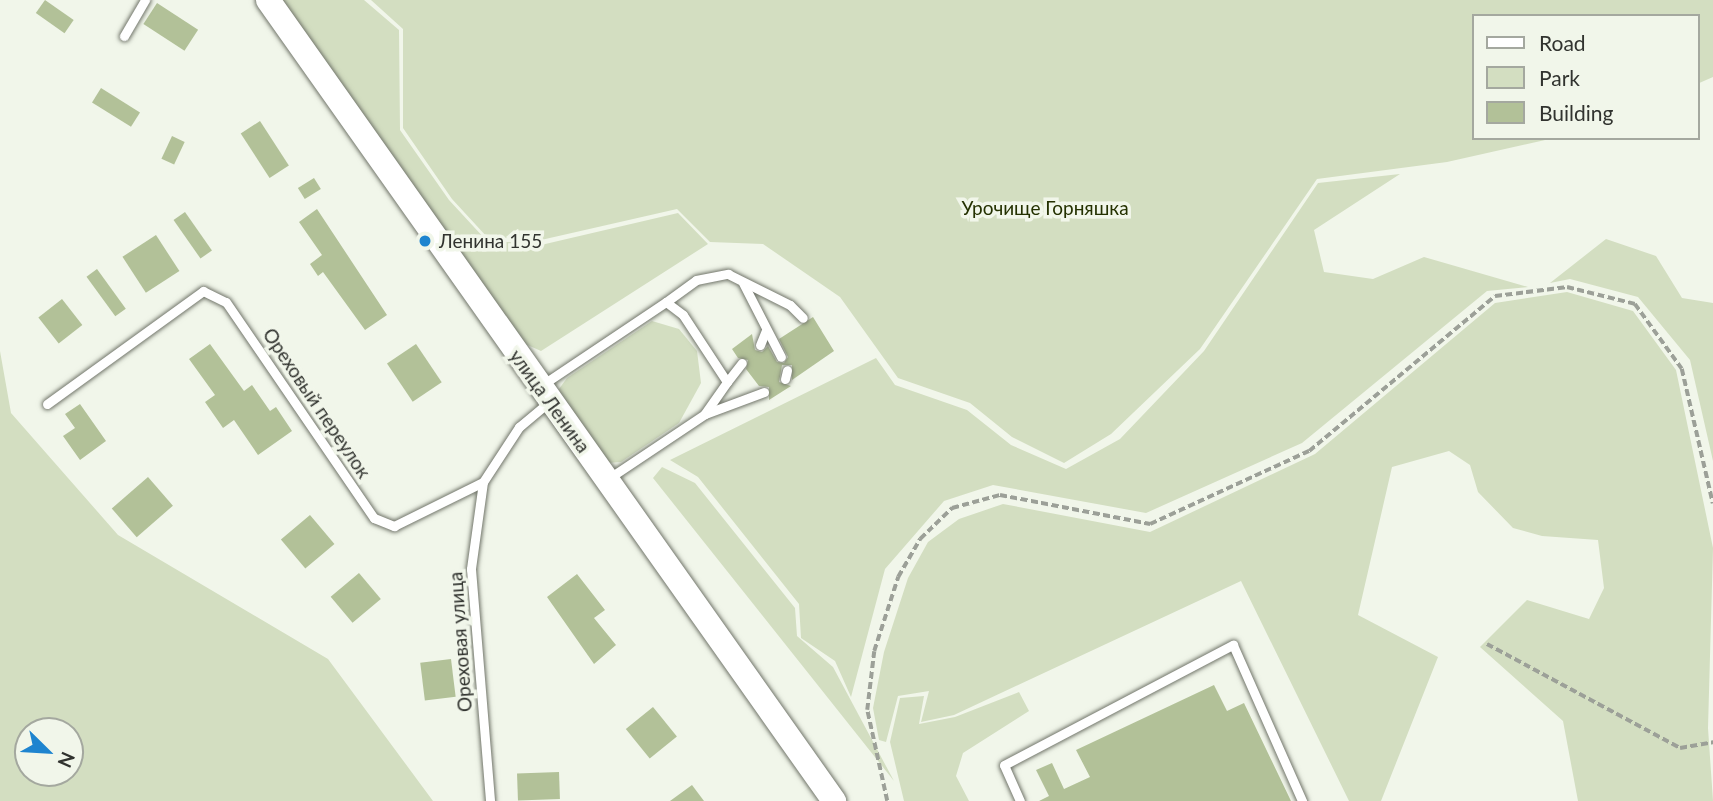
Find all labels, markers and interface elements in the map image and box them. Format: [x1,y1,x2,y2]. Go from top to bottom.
legend [1472,14,1699,140]
text: Road [1539,30,1586,55]
text: Park [1539,65,1580,90]
text: Building [1539,100,1614,125]
park label: Урочище Горняшка [961,197,1129,219]
place label: Ленина 155 [439,230,542,252]
marker: Ленина 155 [417,233,433,249]
street label: Ореховый переулок [258,324,376,482]
street label: улица Ленина [505,345,595,457]
street label: Ореховая улица [444,571,476,713]
north arrow [14,717,84,787]
text: N [53,749,80,771]

